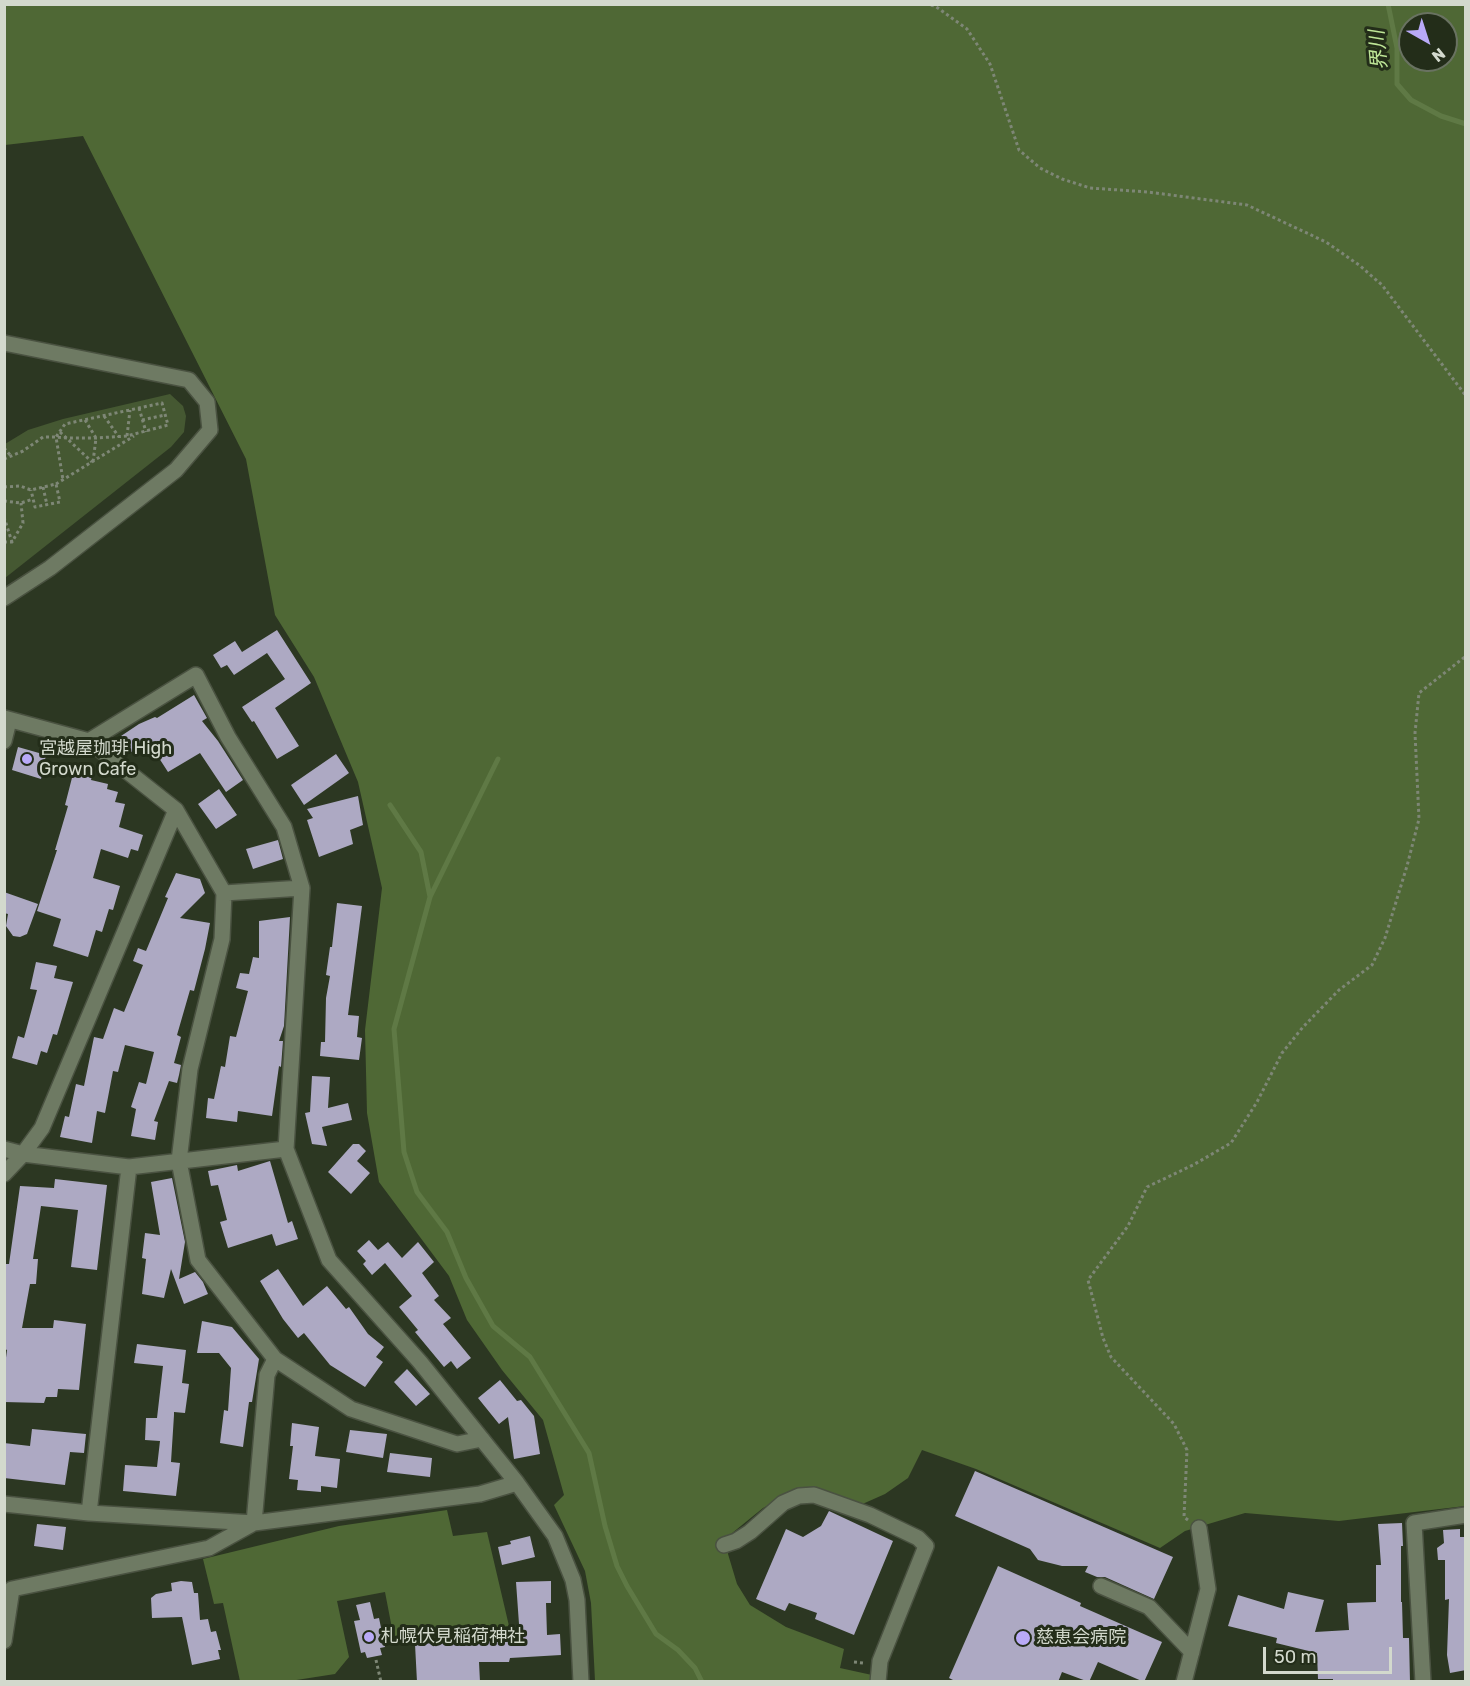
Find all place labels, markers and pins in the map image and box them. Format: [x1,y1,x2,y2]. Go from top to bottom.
place label: 宮越屋珈琲 High Grown Cafe [39,738,172,780]
marker: 宮越屋珈琲 High Grown Cafe [20,752,34,766]
place label: 札幌伏見稲荷神社 [381,1626,525,1648]
place label: 慈恵会病院 [1036,1627,1126,1649]
marker: 慈恵会病院 [1014,1629,1032,1647]
marker: 札幌伏見稲荷神社 [362,1630,376,1644]

